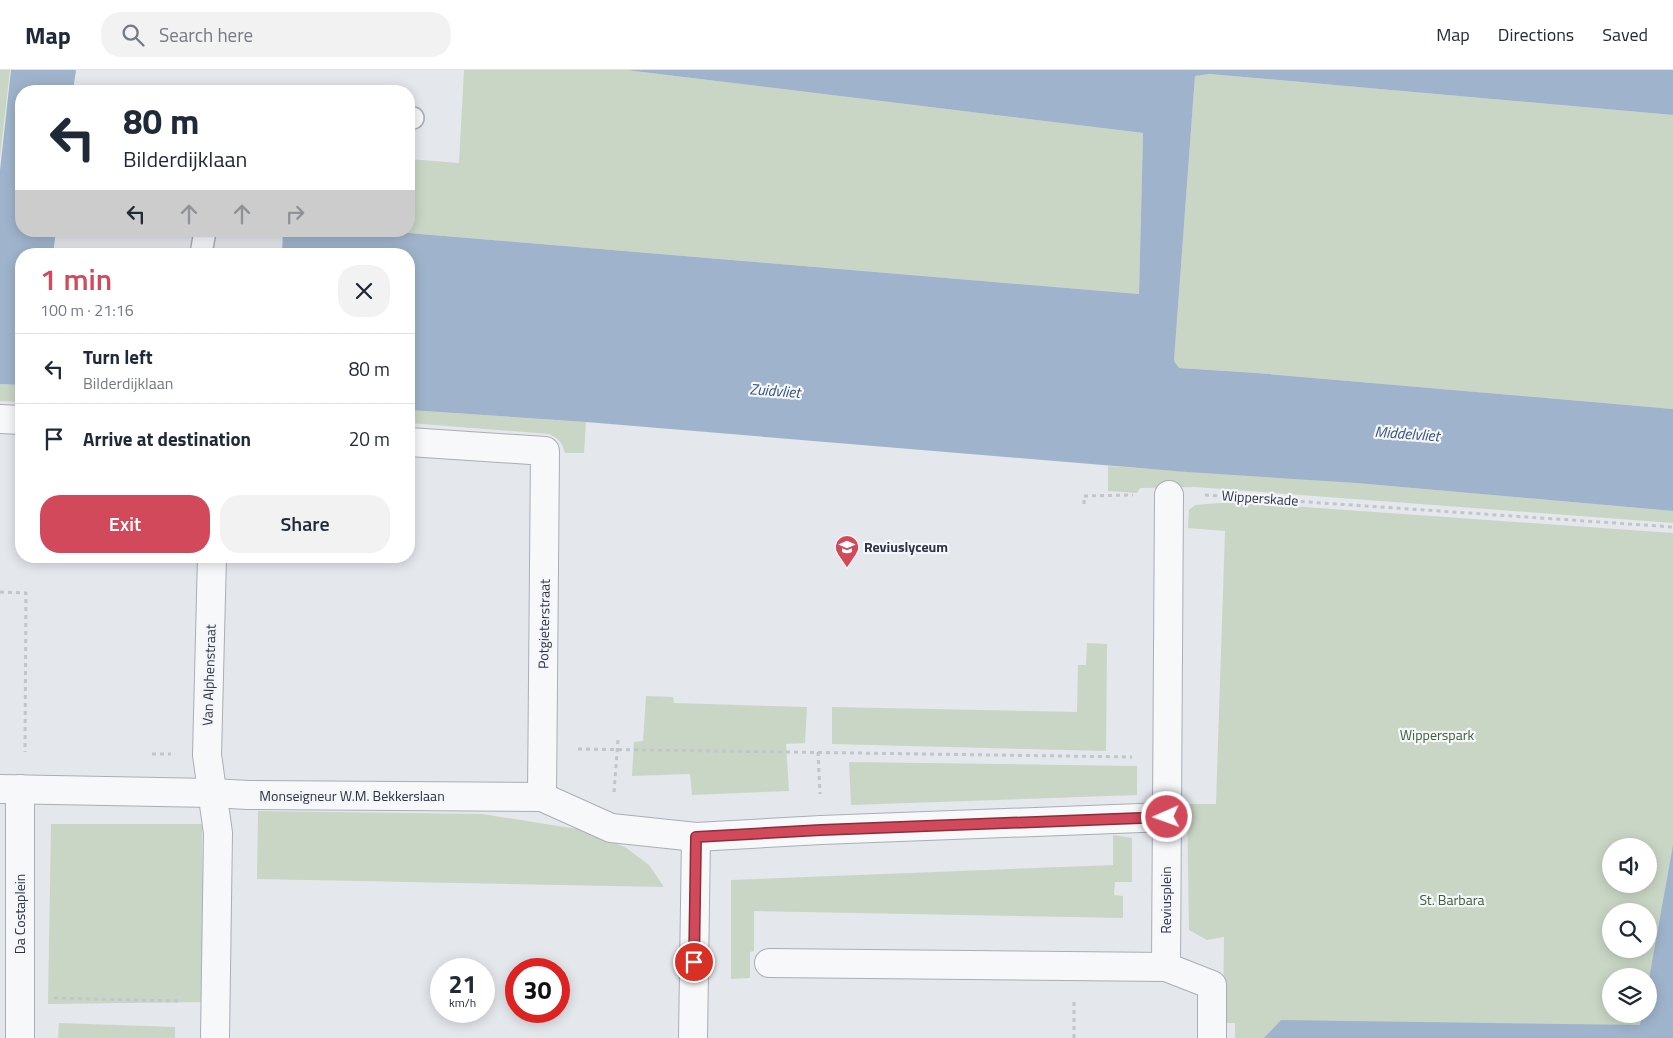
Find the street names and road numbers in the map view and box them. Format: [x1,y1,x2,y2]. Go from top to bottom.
street label: Wipperskade [1221,484,1299,511]
street label: Potgieterstraat [532,579,555,669]
street label: Van Alphenstraat [196,624,221,726]
street label: Monseigneur W.M. Bekkerslaan [259,785,445,806]
street label: Reviusplein [1155,866,1176,934]
street label: Da Costaplein [9,874,30,954]

